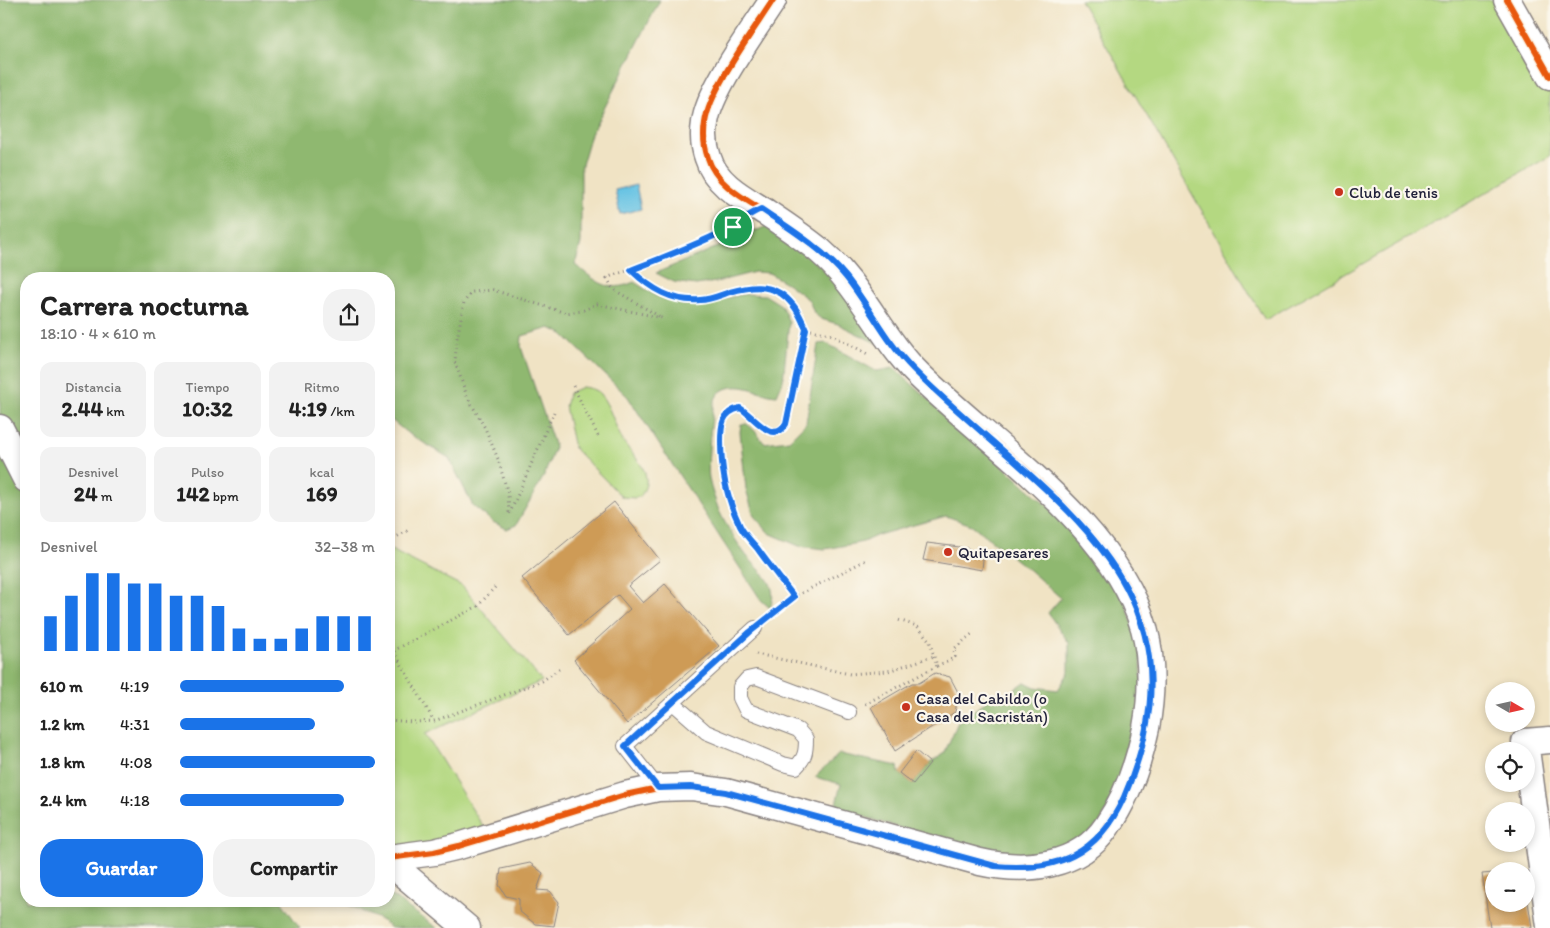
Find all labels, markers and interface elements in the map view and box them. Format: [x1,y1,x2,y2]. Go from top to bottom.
place label: Club de tenis [1349,183,1438,202]
marker: Club de tenis [1333,186,1345,198]
pin [712,206,754,248]
icon: arrive [719,213,747,241]
text: Carrera nocturna [40,288,249,322]
button: share [323,289,375,341]
text: 18:10 · 4 × 610 m [40,324,156,343]
text: Distancia [65,379,121,396]
text: Tiempo [186,379,229,396]
text: Ritmo [304,379,340,396]
text: 2.44 [62,396,103,421]
text: 10:32 [182,396,233,421]
text: 4:19 [289,396,327,421]
text: km [103,403,125,420]
text: /km [327,403,355,420]
text: Desnivel [68,464,118,481]
text: Pulso [191,464,224,481]
text: kcal [309,464,334,481]
text: 24 [74,481,98,506]
text: 142 [176,481,210,506]
text: 169 [306,481,338,506]
text: m [98,488,112,505]
text: bpm [210,488,239,505]
text: Desnivel [40,537,98,556]
text: 32–38 m [314,537,375,556]
place label: Quitapesares [958,543,1049,562]
marker: Quitapesares [942,546,954,558]
text: 610 m [40,677,83,696]
text: 4:19 [120,677,149,696]
north arrow [1485,682,1535,732]
map controls [1485,682,1535,912]
place label: Casa del Cabildo (o Casa del Sacristán) [916,689,1048,726]
marker: Casa del Cabildo (o Casa del Sacristán) [900,701,912,713]
text: 1.2 km [40,715,85,734]
text: 4:31 [120,715,150,734]
button: locate [1485,742,1535,792]
text: 1.8 km [40,753,85,772]
text: 4:08 [120,753,152,772]
text: 2.4 km [40,791,87,810]
text: 4:18 [120,791,150,810]
button: + [1485,802,1535,852]
button: Guardar [40,839,203,897]
button: Compartir [213,839,375,897]
button: − [1485,862,1535,912]

